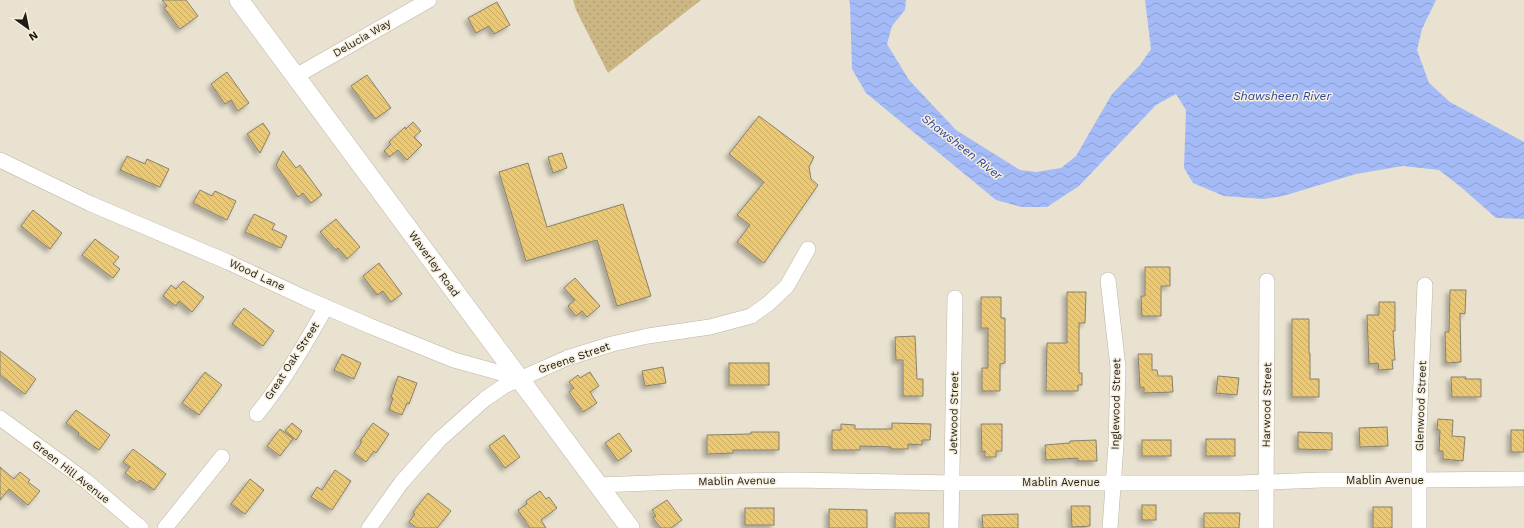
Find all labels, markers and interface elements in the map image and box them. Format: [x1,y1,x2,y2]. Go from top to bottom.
north arrow [8,8,48,48]
street label: Delucia Way [331,16,394,60]
text: N [26,28,40,44]
water label: Shawsheen River [1233,89,1332,103]
water label: Shawsheen River [919,111,1006,184]
street label: Waverley Road [406,229,462,299]
street label: Wood Lane [227,256,287,294]
street label: Great Oak Street [262,319,322,402]
street label: Greene Street [536,340,612,376]
street label: Inglewood Street [1109,358,1123,450]
street label: Glenwood Street [1413,360,1429,451]
street label: Harwood Street [1260,362,1274,447]
street label: Jetwood Street [947,371,961,455]
street label: Green Hill Avenue [30,438,112,506]
street label: Mablin Avenue [698,474,776,488]
street label: Mablin Avenue [1346,474,1424,487]
street label: Mablin Avenue [1022,476,1100,489]

